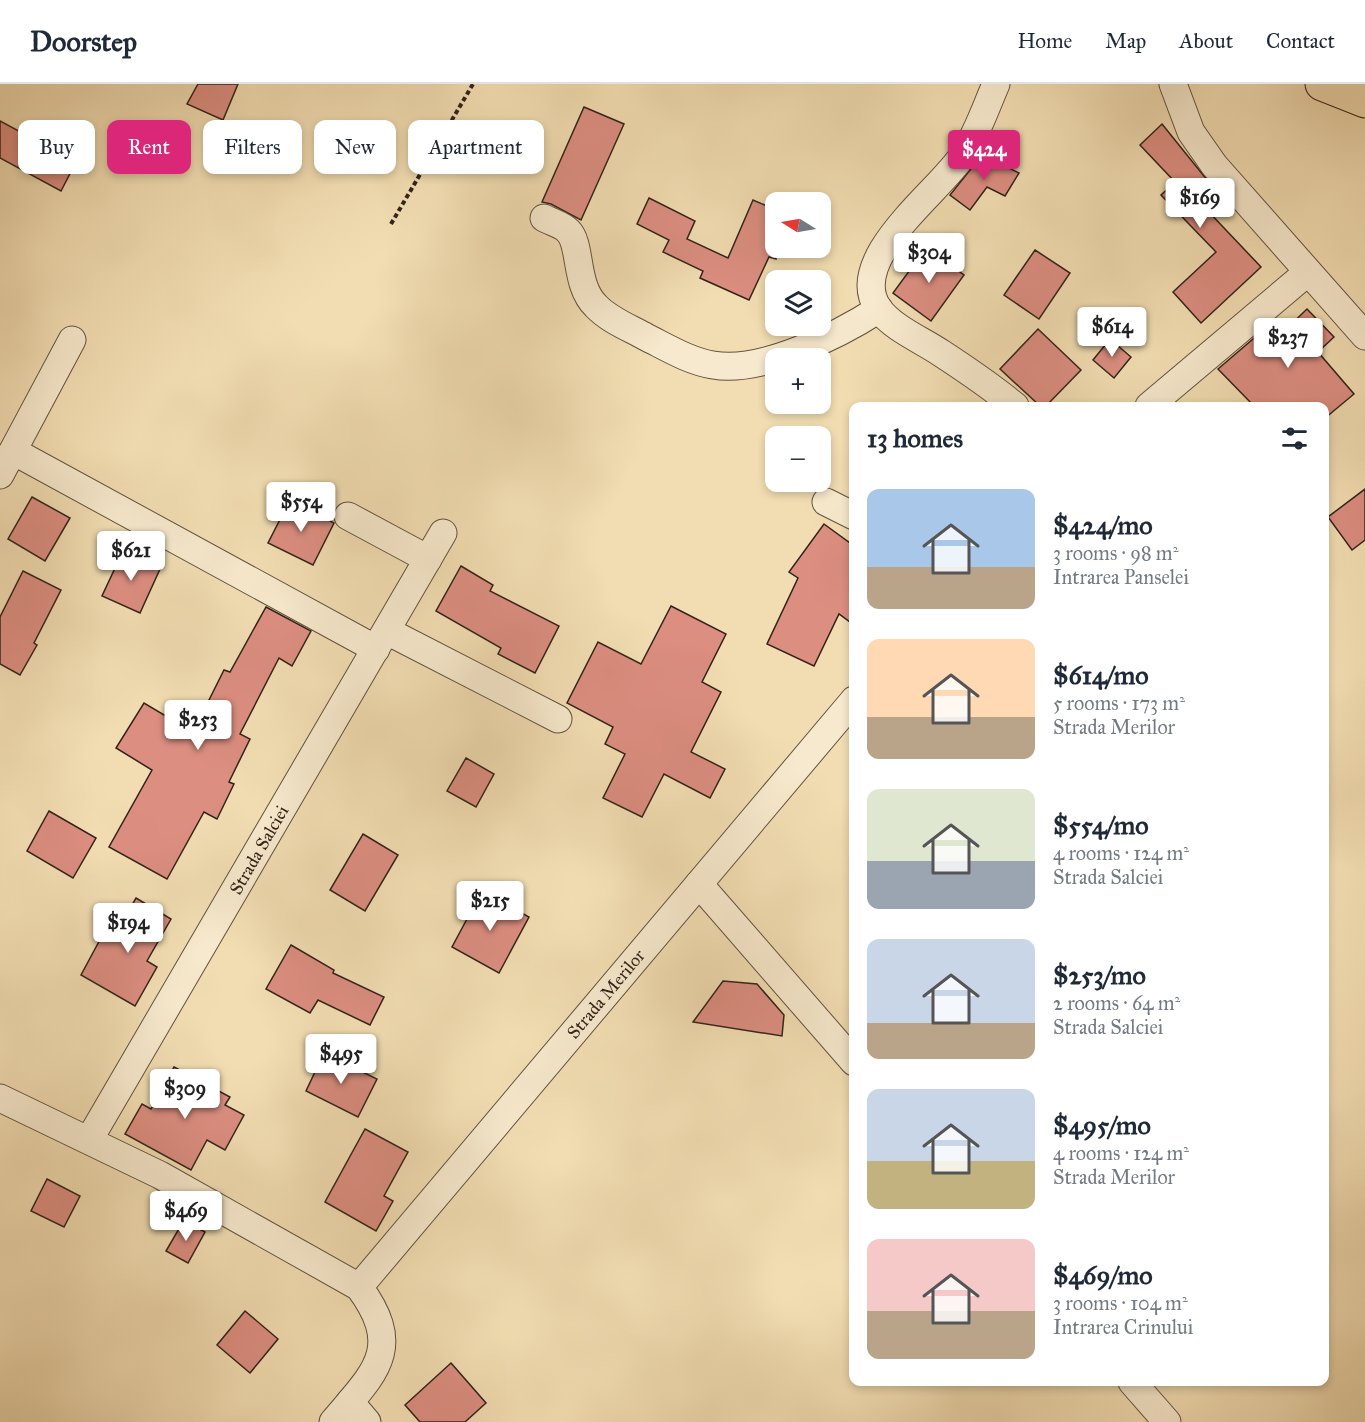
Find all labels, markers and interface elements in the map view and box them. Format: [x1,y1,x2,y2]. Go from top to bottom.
text: Doorstep [30,24,137,59]
text: Home [1017,28,1072,54]
text: Map [1105,28,1146,54]
text: About [1179,28,1233,54]
text: Contact [1266,28,1335,54]
chip: Buy [18,120,95,174]
chip: Rent [107,120,191,174]
chip: Filters [203,120,302,174]
chip: New [314,120,396,174]
chip: Apartment [408,120,544,174]
pin: $424 [948,130,1020,181]
text: $424 [962,137,1006,161]
pin: $169 [1164,178,1236,229]
text: $169 [1180,185,1220,209]
north arrow [765,192,831,258]
map controls [765,192,831,492]
pin: $304 [893,233,965,284]
text: $304 [908,240,950,264]
button: layers [765,270,831,336]
pin: $614 [1076,307,1148,358]
text: $614 [1091,314,1133,338]
pin: $237 [1252,318,1324,369]
text: $237 [1268,325,1308,349]
button: + [765,348,831,414]
text: 13 homes [867,422,963,454]
icon: filters [1278,422,1311,455]
button: − [765,426,831,492]
pin: $554 [265,482,337,533]
text: $554 [280,489,322,513]
text: $424/mo [1053,509,1152,541]
icon: home [915,513,987,585]
pin: $621 [95,531,167,582]
text: $621 [111,538,151,562]
text: 3 rooms · 98 m² [1053,541,1178,565]
text: Intrarea Panselei [1053,565,1189,589]
text: $614/mo [1053,659,1149,691]
icon: home [915,663,987,735]
text: 5 rooms · 173 m² [1053,691,1185,715]
pin: $253 [162,700,234,751]
text: $253 [178,707,218,731]
text: Strada Merilor [1053,715,1175,739]
street label: Strada Salciei [225,801,293,898]
text: $554/mo [1053,809,1149,841]
icon: home [915,813,987,885]
text: 4 rooms · 124 m² [1053,841,1189,865]
text: Strada Salciei [1053,865,1163,889]
pin: $215 [454,881,526,932]
text: $215 [471,888,509,912]
pin: $194 [92,903,164,954]
text: $194 [107,910,149,934]
street label: Strada Merilor [562,945,650,1043]
text: $253/mo [1053,959,1146,991]
icon: home [915,963,987,1035]
text: 2 rooms · 64 m² [1053,991,1180,1015]
text: Strada Salciei [1053,1015,1163,1039]
pin: $495 [305,1034,377,1085]
text: $495 [319,1041,363,1065]
pin: $309 [149,1069,221,1120]
text: $309 [164,1076,206,1100]
text: $495/mo [1053,1109,1151,1141]
icon: home [915,1113,987,1185]
text: 4 rooms · 124 m² [1053,1141,1189,1165]
text: Strada Merilor [1053,1165,1175,1189]
pin: $469 [150,1191,222,1242]
text: $469 [164,1198,208,1222]
text: $469/mo [1053,1259,1152,1291]
icon: home [915,1263,987,1335]
text: 3 rooms · 104 m² [1053,1291,1188,1315]
text: Intrarea Crinului [1053,1315,1193,1339]

